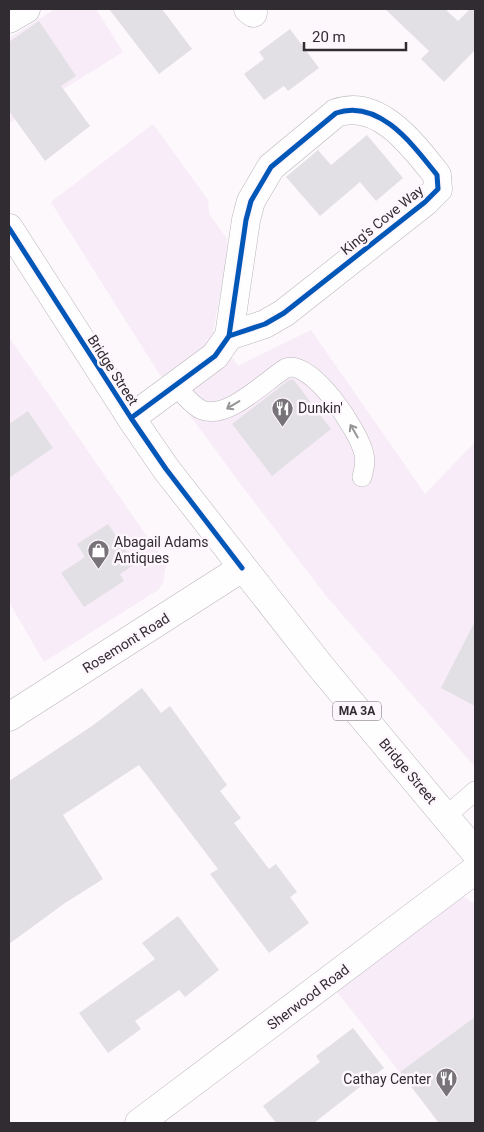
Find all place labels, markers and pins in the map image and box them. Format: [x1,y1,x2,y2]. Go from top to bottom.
restaurant icon: Dunkin' [270,396,294,427]
place label: Dunkin' [298,400,343,416]
place label: Abagail Adams Antiques [114,534,209,566]
shop icon: Abagail Adams Antiques [86,538,110,569]
restaurant icon: Cathay Center [435,1067,459,1098]
place label: Cathay Center [343,1071,431,1087]

